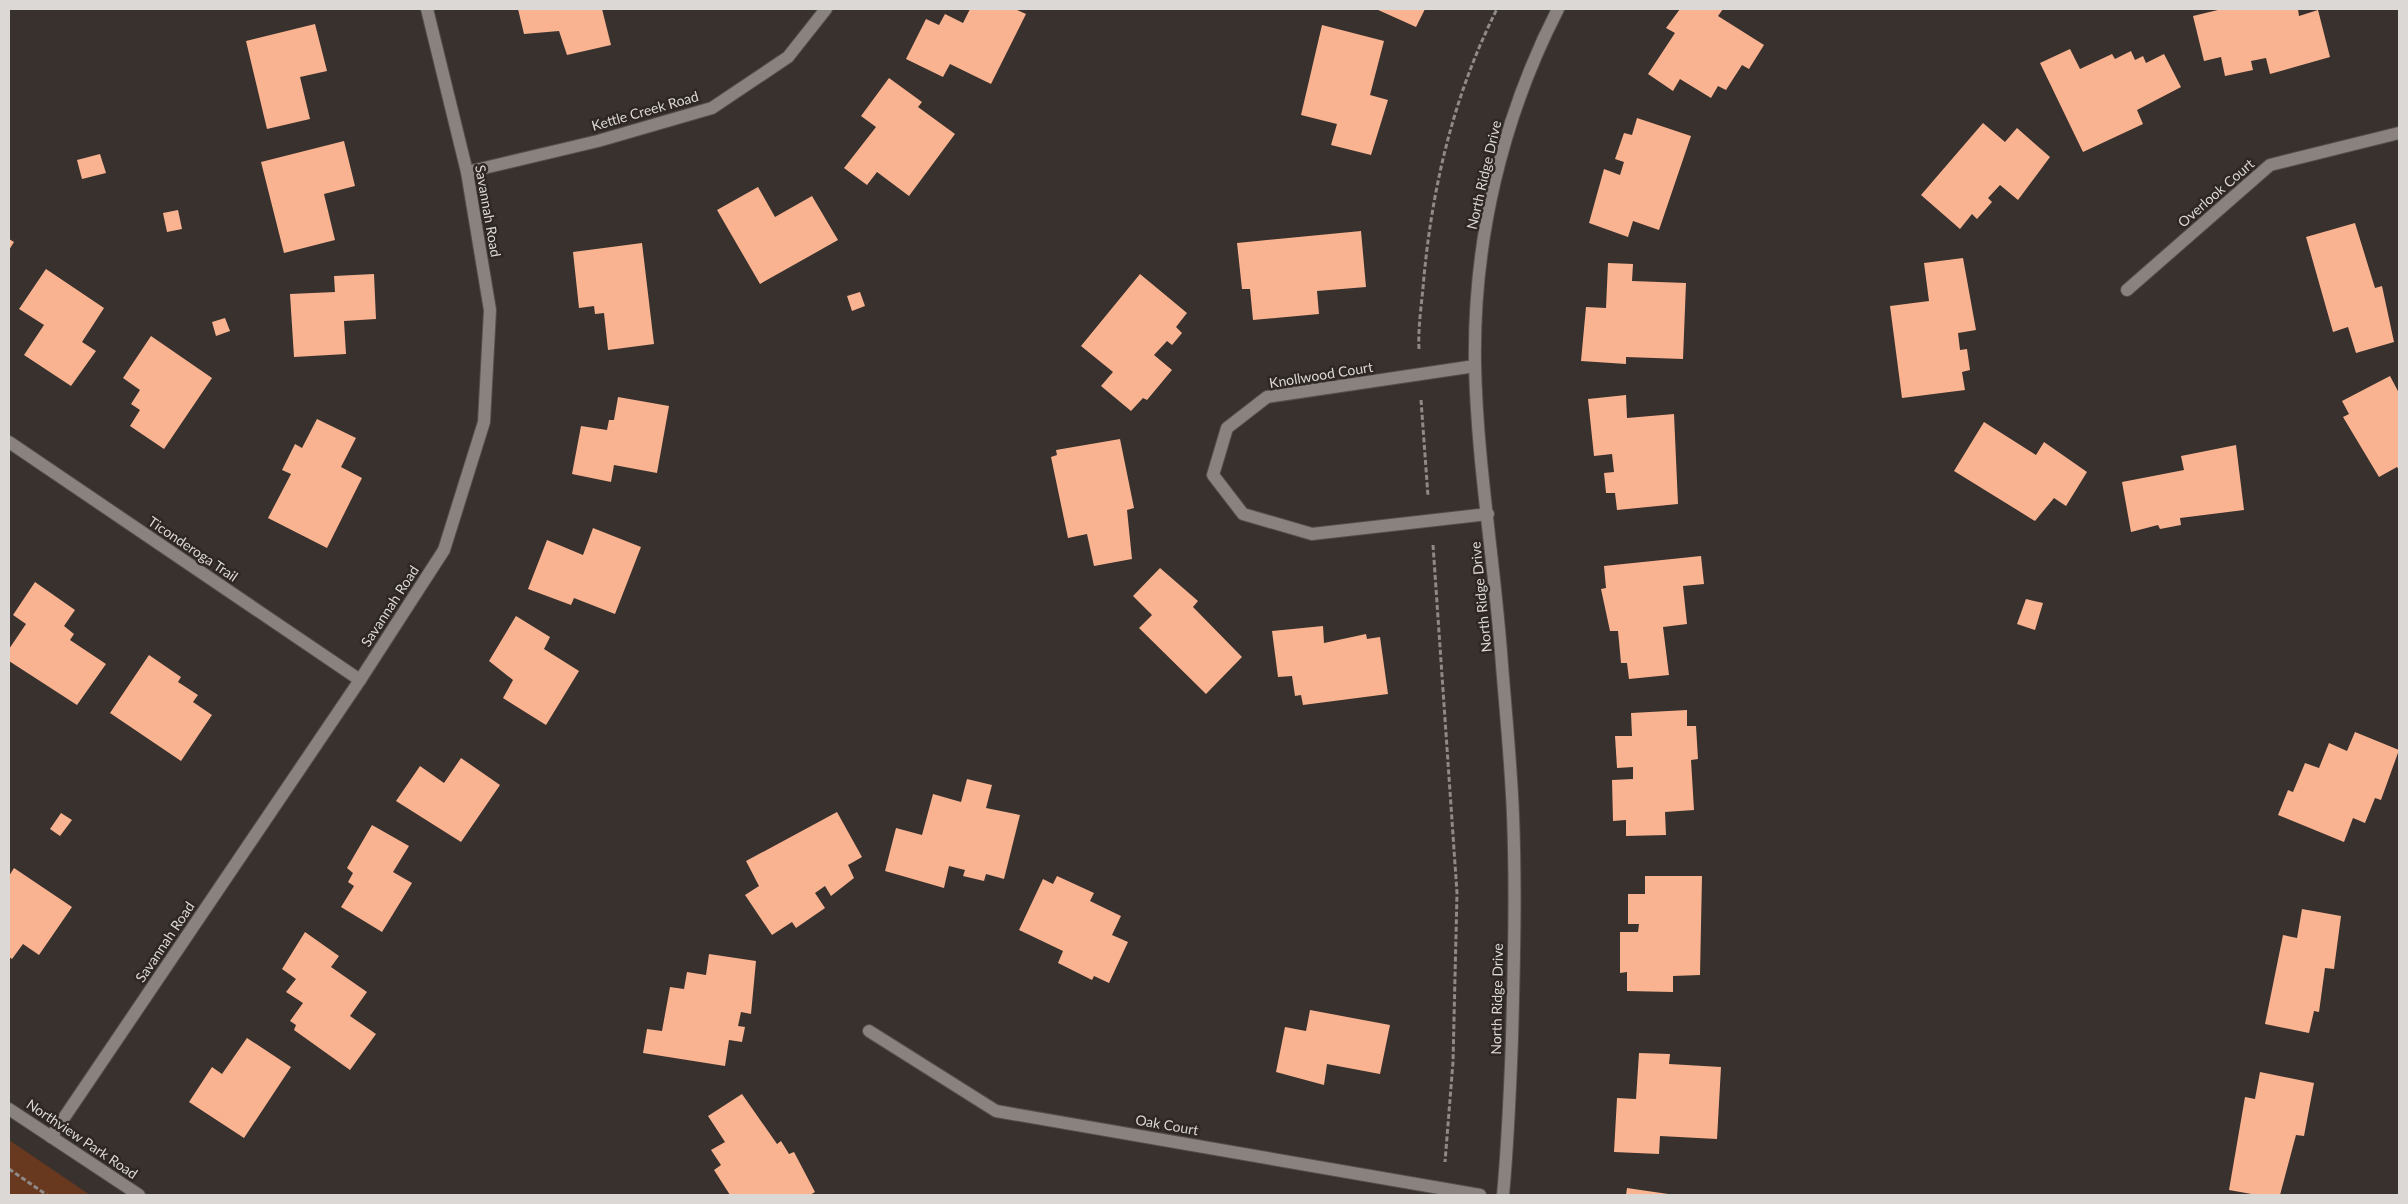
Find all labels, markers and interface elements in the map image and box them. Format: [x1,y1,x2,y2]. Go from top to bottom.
street label: Kettle Creek Road [589,87,700,134]
street label: North Ridge Drive [1463,119,1504,231]
street label: Overlook Court [2174,155,2257,230]
street label: Savannah Road [472,163,505,258]
street label: Knollwood Court [1268,358,1374,391]
street label: Ticonderoga Trail [145,512,241,585]
street label: North Ridge Drive [1466,541,1495,653]
street label: Savannah Road [357,562,422,650]
street label: Savannah Road [131,898,198,985]
street label: North Ridge Drive [1487,943,1506,1055]
street label: Northview Park Road [23,1095,141,1182]
street label: Oak Court [1134,1111,1200,1138]

